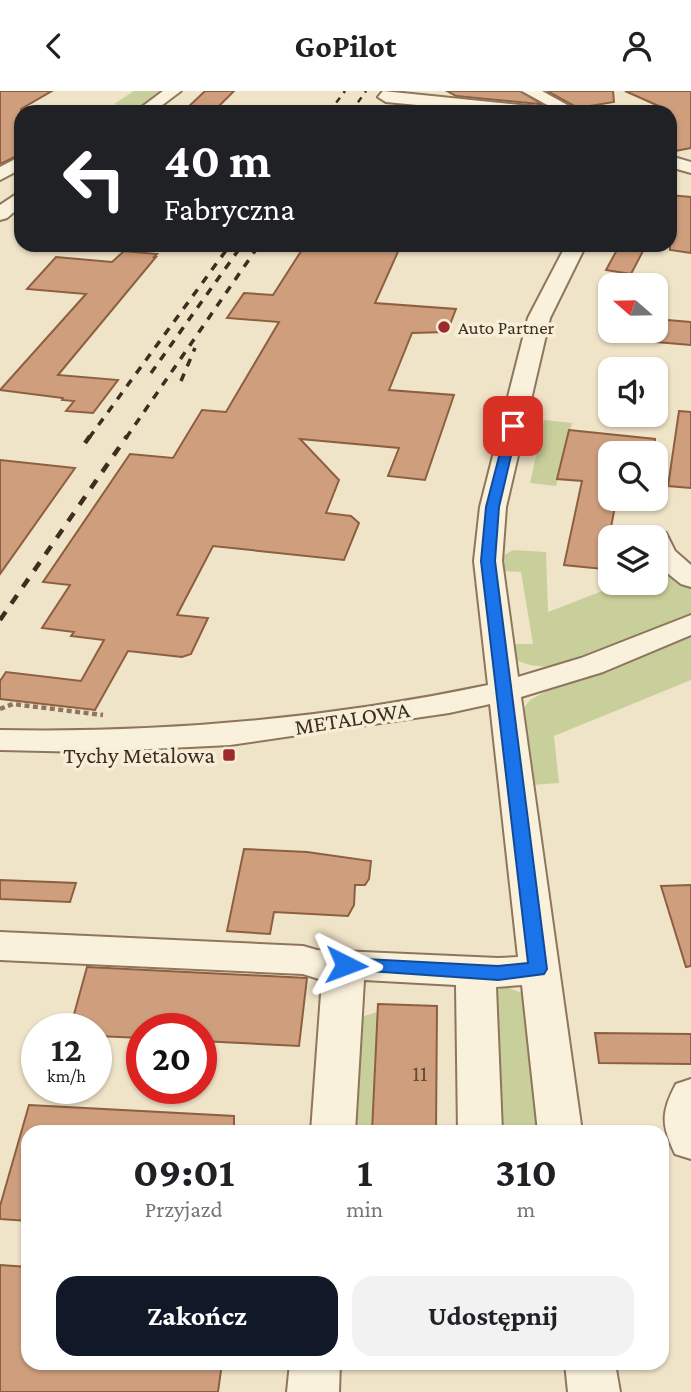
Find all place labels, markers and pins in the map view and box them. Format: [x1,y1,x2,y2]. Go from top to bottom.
place label: Auto Partner [458,317,554,338]
marker: Auto Partner [436,319,452,335]
pin [483,396,543,456]
place label: Tychy Metalowa [63,742,215,768]
marker: Tychy Metalowa [221,747,237,763]

